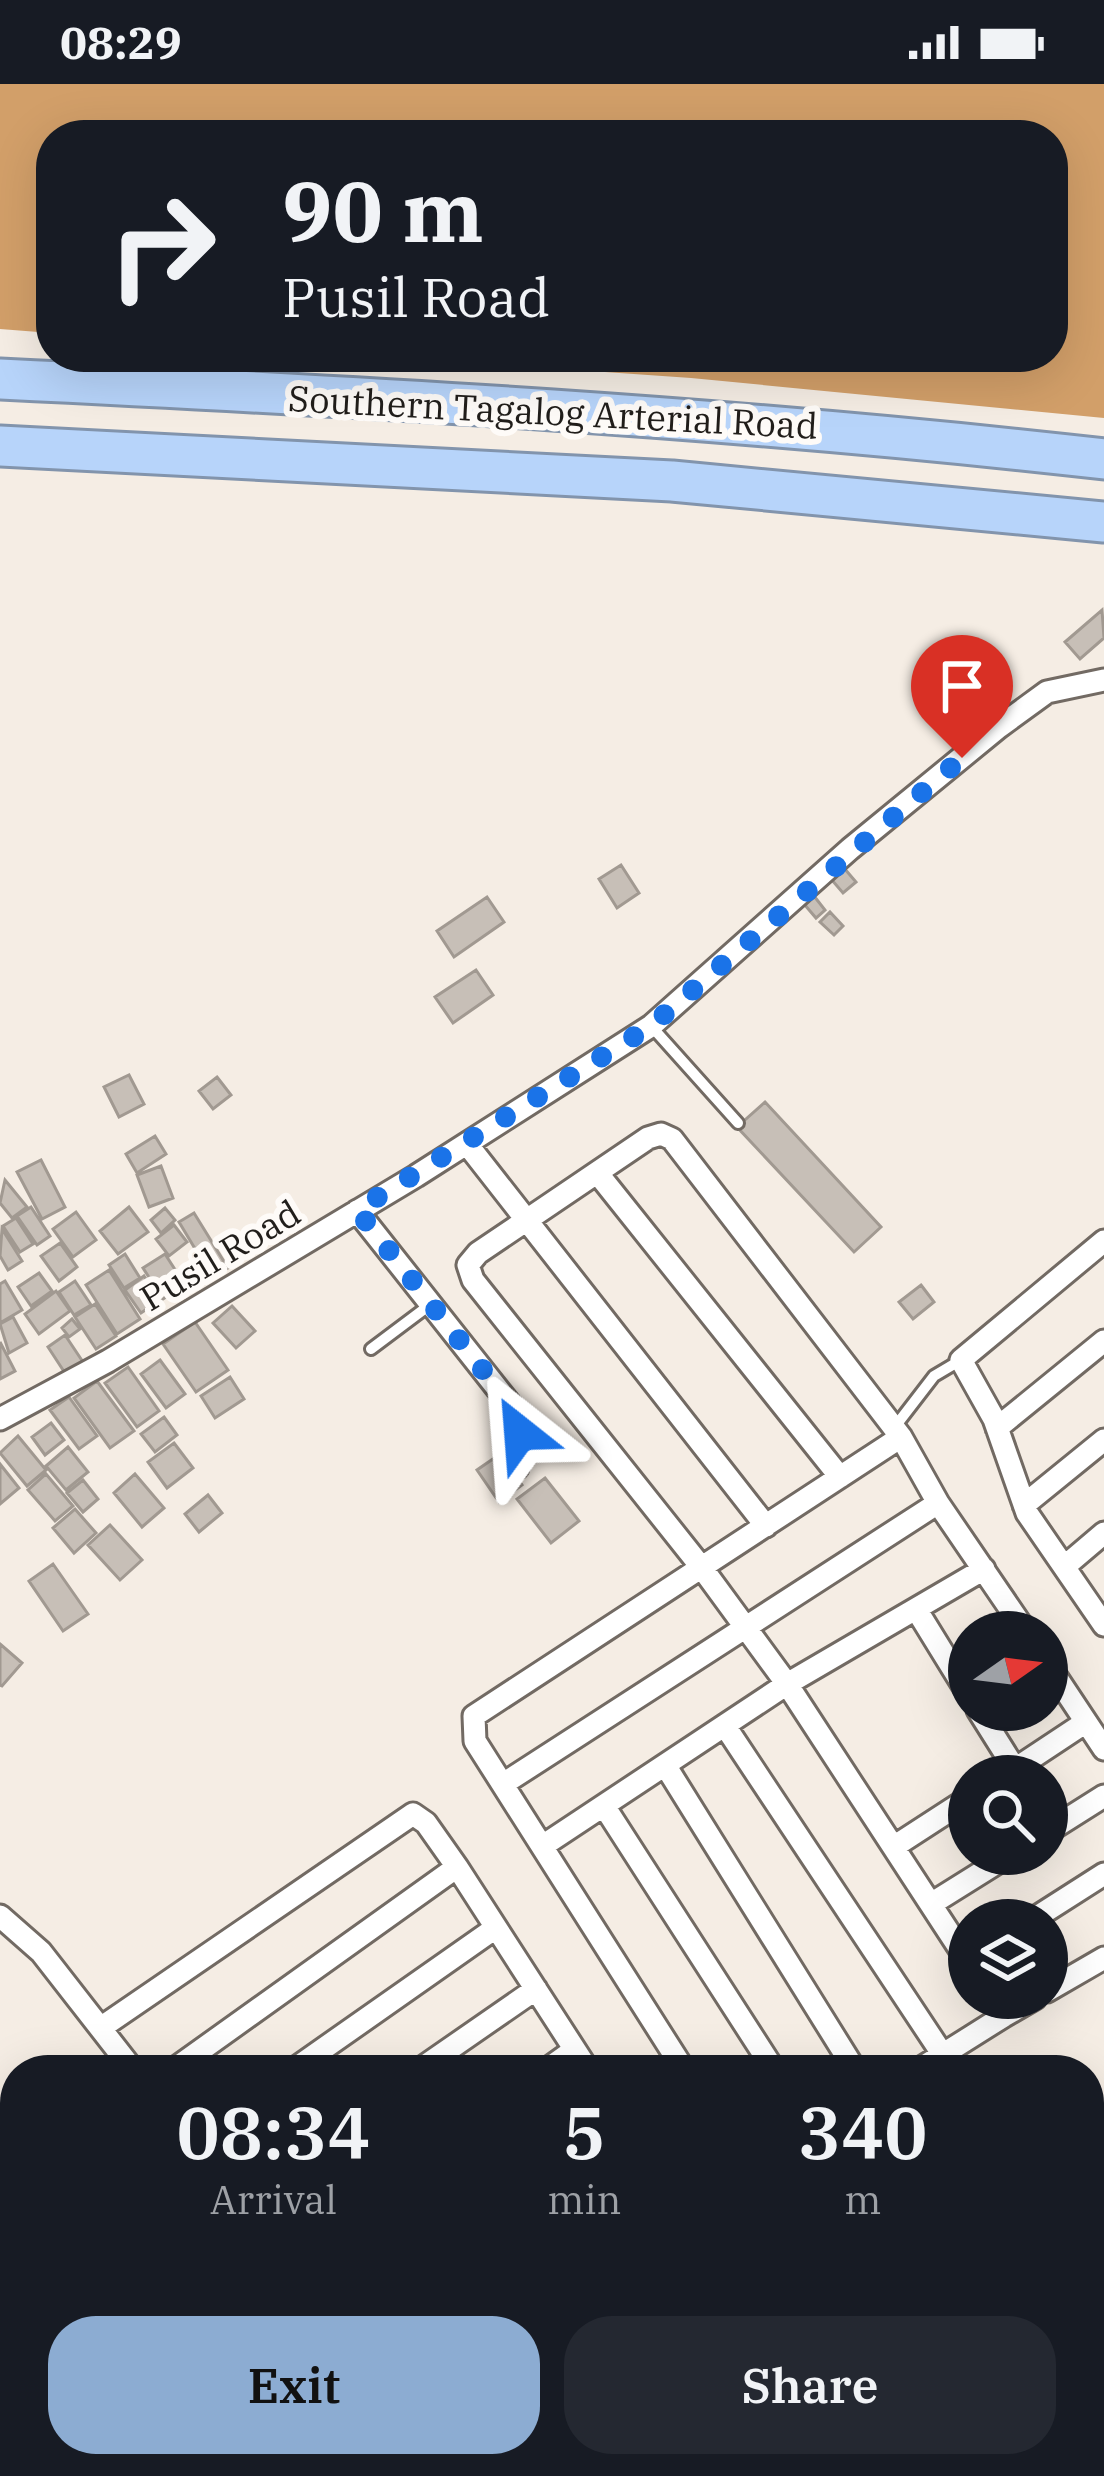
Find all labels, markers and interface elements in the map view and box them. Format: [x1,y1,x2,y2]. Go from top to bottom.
text: 08:29 [60,13,182,71]
text: 90 m [282,156,484,265]
icon: right [84,168,240,324]
text: Pusil Road [282,262,550,332]
street label: Southern Tagalog Arterial Road [287,374,819,449]
pin [911,635,1013,758]
icon: arrive [929,653,995,719]
street label: Pusil Road [131,1188,308,1321]
position arrow [457,1370,583,1496]
north arrow [948,1611,1068,1731]
map controls [948,1611,1068,2019]
button: search [948,1755,1068,1875]
button: layers [948,1899,1068,2019]
text: 08:34 [176,2085,371,2179]
text: 5 [563,2085,606,2179]
text: 340 [798,2085,928,2179]
text: Arrival [210,2174,337,2225]
text: min [547,2174,622,2225]
text: m [844,2174,881,2225]
button: Exit [48,2316,540,2454]
button: Share [564,2316,1056,2454]

